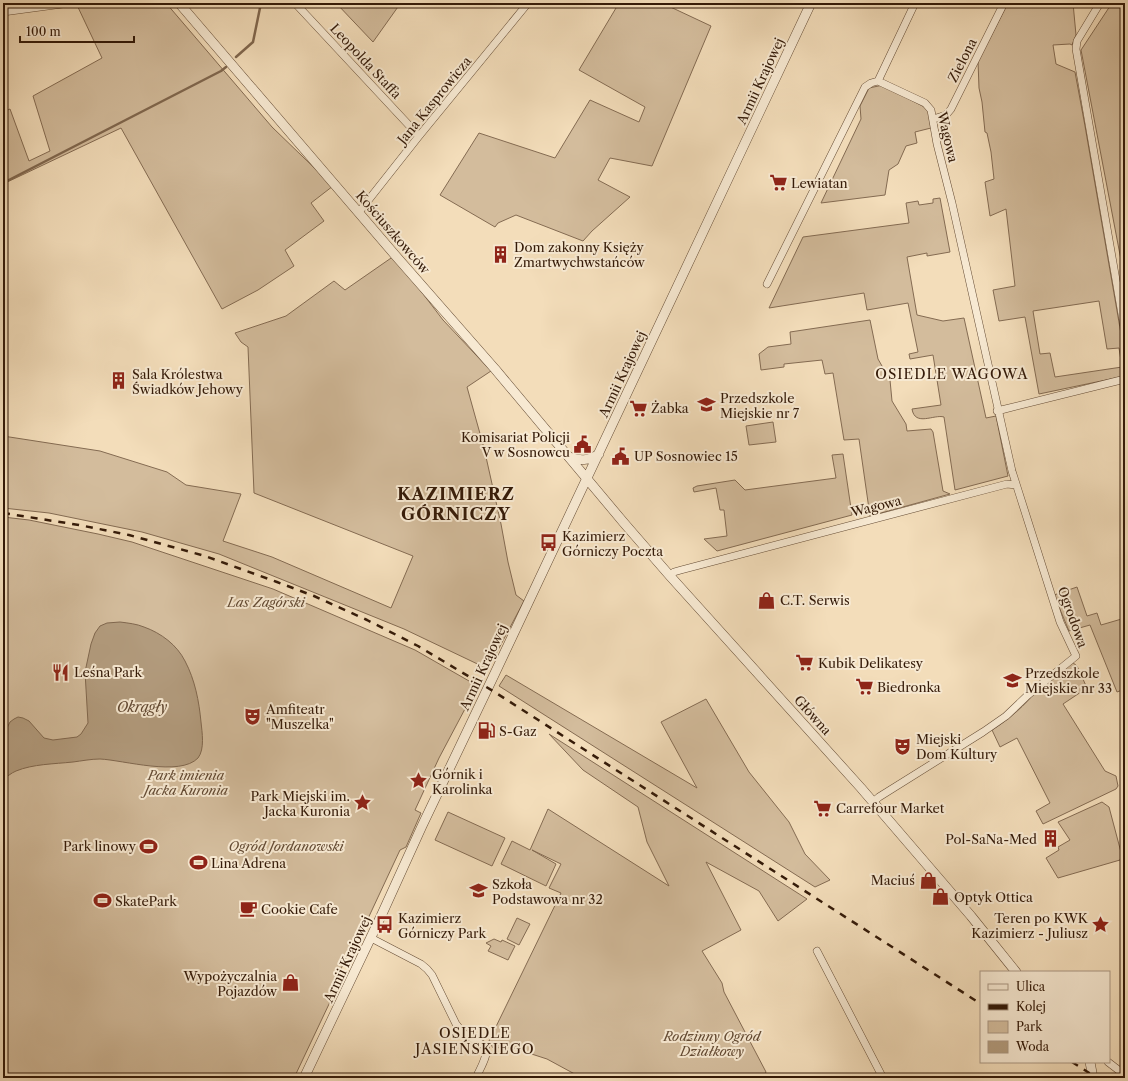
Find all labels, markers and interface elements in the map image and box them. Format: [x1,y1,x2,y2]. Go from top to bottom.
scale bar [20,18,134,44]
street label: Leopolda Staffa [327,20,405,102]
text: 100 m [26,24,61,39]
street label: Armii Krajowej [733,35,787,128]
street label: Zielona [944,35,980,85]
street label: Jana Kasprowicza [392,53,474,149]
street label: Wagowa [934,109,962,164]
supermarket icon: Lewiatan [768,173,788,193]
place label: Lewiatan [791,175,848,191]
street label: Kościuszkowców [353,187,434,277]
place label: Dom zakonny Księży Zmartwychwstańców [514,239,645,270]
building icon: Dom zakonny Księży Zmartwychwstańców [491,244,511,264]
street label: Armii Krajowej [595,328,649,421]
district label: OSIEDLE WAGOWA [875,365,1029,383]
place label: Sala Królestwa Świadków Jehowy [132,366,244,397]
building icon: Sala Królestwa Świadków Jehowy [109,371,129,391]
place label: Przedszkole Miejskie nr 7 [720,390,800,421]
school or university icon: Przedszkole Miejskie nr 7 [697,395,717,415]
supermarket icon: Żabka [628,398,648,418]
place label: Żabka [651,400,689,416]
place label: Komisariat Policji V w Sosnowcu [461,429,570,460]
public building icon: Komisariat Policji V w Sosnowcu [573,434,593,454]
public building icon: UP Sosnowiec 15 [611,446,631,466]
place label: UP Sosnowiec 15 [634,448,738,464]
district label: KAZIMIERZ GÓRNICZY [397,484,515,524]
street label: Wagowa [848,492,903,520]
place label: Kazimierz Górniczy Poczta [562,528,663,559]
bus stop icon: Kazimierz Górniczy Poczta [539,533,559,553]
street label: Ogrodowa [1055,584,1091,650]
shop icon: C.T. Serwis [757,590,777,610]
place label: C.T. Serwis [780,592,850,608]
park label: Las Zagórski [226,594,306,610]
street label: Armii Krajowej [456,621,510,714]
supermarket icon: Kubik Delikatesy [795,653,815,673]
place label: Kubik Delikatesy [818,655,924,671]
restaurant icon: Leśna Park [51,662,71,682]
place label: Leśna Park [74,664,142,680]
place label: Przedszkole Miejskie nr 33 [1025,665,1112,696]
school or university icon: Przedszkole Miejskie nr 33 [1002,670,1022,690]
supermarket icon: Biedronka [854,677,874,697]
place label: Biedronka [877,679,941,695]
street label: Główna [791,692,835,738]
water label: Okrągły [117,698,167,716]
place label: Amfiteatr "Muszelka" [265,701,334,732]
theatre icon: Amfiteatr "Muszelka" [243,706,263,726]
fuel station icon: S-Gaz [476,721,496,741]
place label: S-Gaz [499,723,537,739]
place label: Miejski Dom Kultury [916,731,998,762]
theatre icon: Miejski Dom Kultury [893,736,913,756]
place label: Górnik i Karolinka [432,766,492,797]
park label: Park imienia Jacka Kuronia [140,767,228,798]
place icon: Górnik i Karolinka [409,771,429,791]
place label: Park Miejski im. Jacka Kuronia [250,788,350,819]
place icon: Park Miejski im. Jacka Kuronia [353,793,373,813]
supermarket icon: Carrefour Market [813,798,833,818]
place label: Carrefour Market [836,800,945,816]
building icon: Pol-SaNa-Med [1040,829,1060,849]
place label: Pol-SaNa-Med [945,831,1037,847]
sports icon: Park linowy [139,836,159,856]
place label: Park linowy [63,838,137,854]
park label: Ogród Jordanowski [229,838,344,854]
sports icon: Lina Adrena [188,853,208,873]
place label: Lina Adrena [211,855,286,871]
shop icon: Maciuś [918,870,938,890]
place label: Maciuś [871,872,915,888]
place label: Szkoła Podstawowa nr 32 [492,876,603,907]
school or university icon: Szkoła Podstawowa nr 32 [469,881,489,901]
shop icon: Optyk Ottica [931,887,951,907]
place label: Optyk Ottica [954,889,1033,905]
sports icon: SkatePark [92,891,112,911]
place label: SkatePark [115,893,177,909]
cafe icon: Cookie Cafe [238,899,258,919]
place label: Cookie Cafe [261,901,338,917]
place label: Kazimierz Górniczy Park [398,910,487,941]
place label: Teren po KWK Kazimierz - Juliusz [971,910,1089,941]
street label: Armii Krajowej [320,913,374,1006]
bus stop icon: Kazimierz Górniczy Park [375,915,395,935]
place icon: Teren po KWK Kazimierz - Juliusz [1091,915,1111,935]
place label: Wypożyczalnia Pojazdów [182,968,277,999]
legend [980,971,1110,1063]
shop icon: Wypożyczalnia Pojazdów [280,973,300,993]
text: Ulica [1016,979,1046,994]
text: Kolej [1016,999,1046,1014]
text: Park [1016,1019,1043,1034]
district label: OSIEDLE JASIEŃSKIEGO [413,1024,535,1058]
park label: Rodzinny Ogród Działkowy [662,1028,762,1059]
text: Woda [1015,1039,1050,1054]

